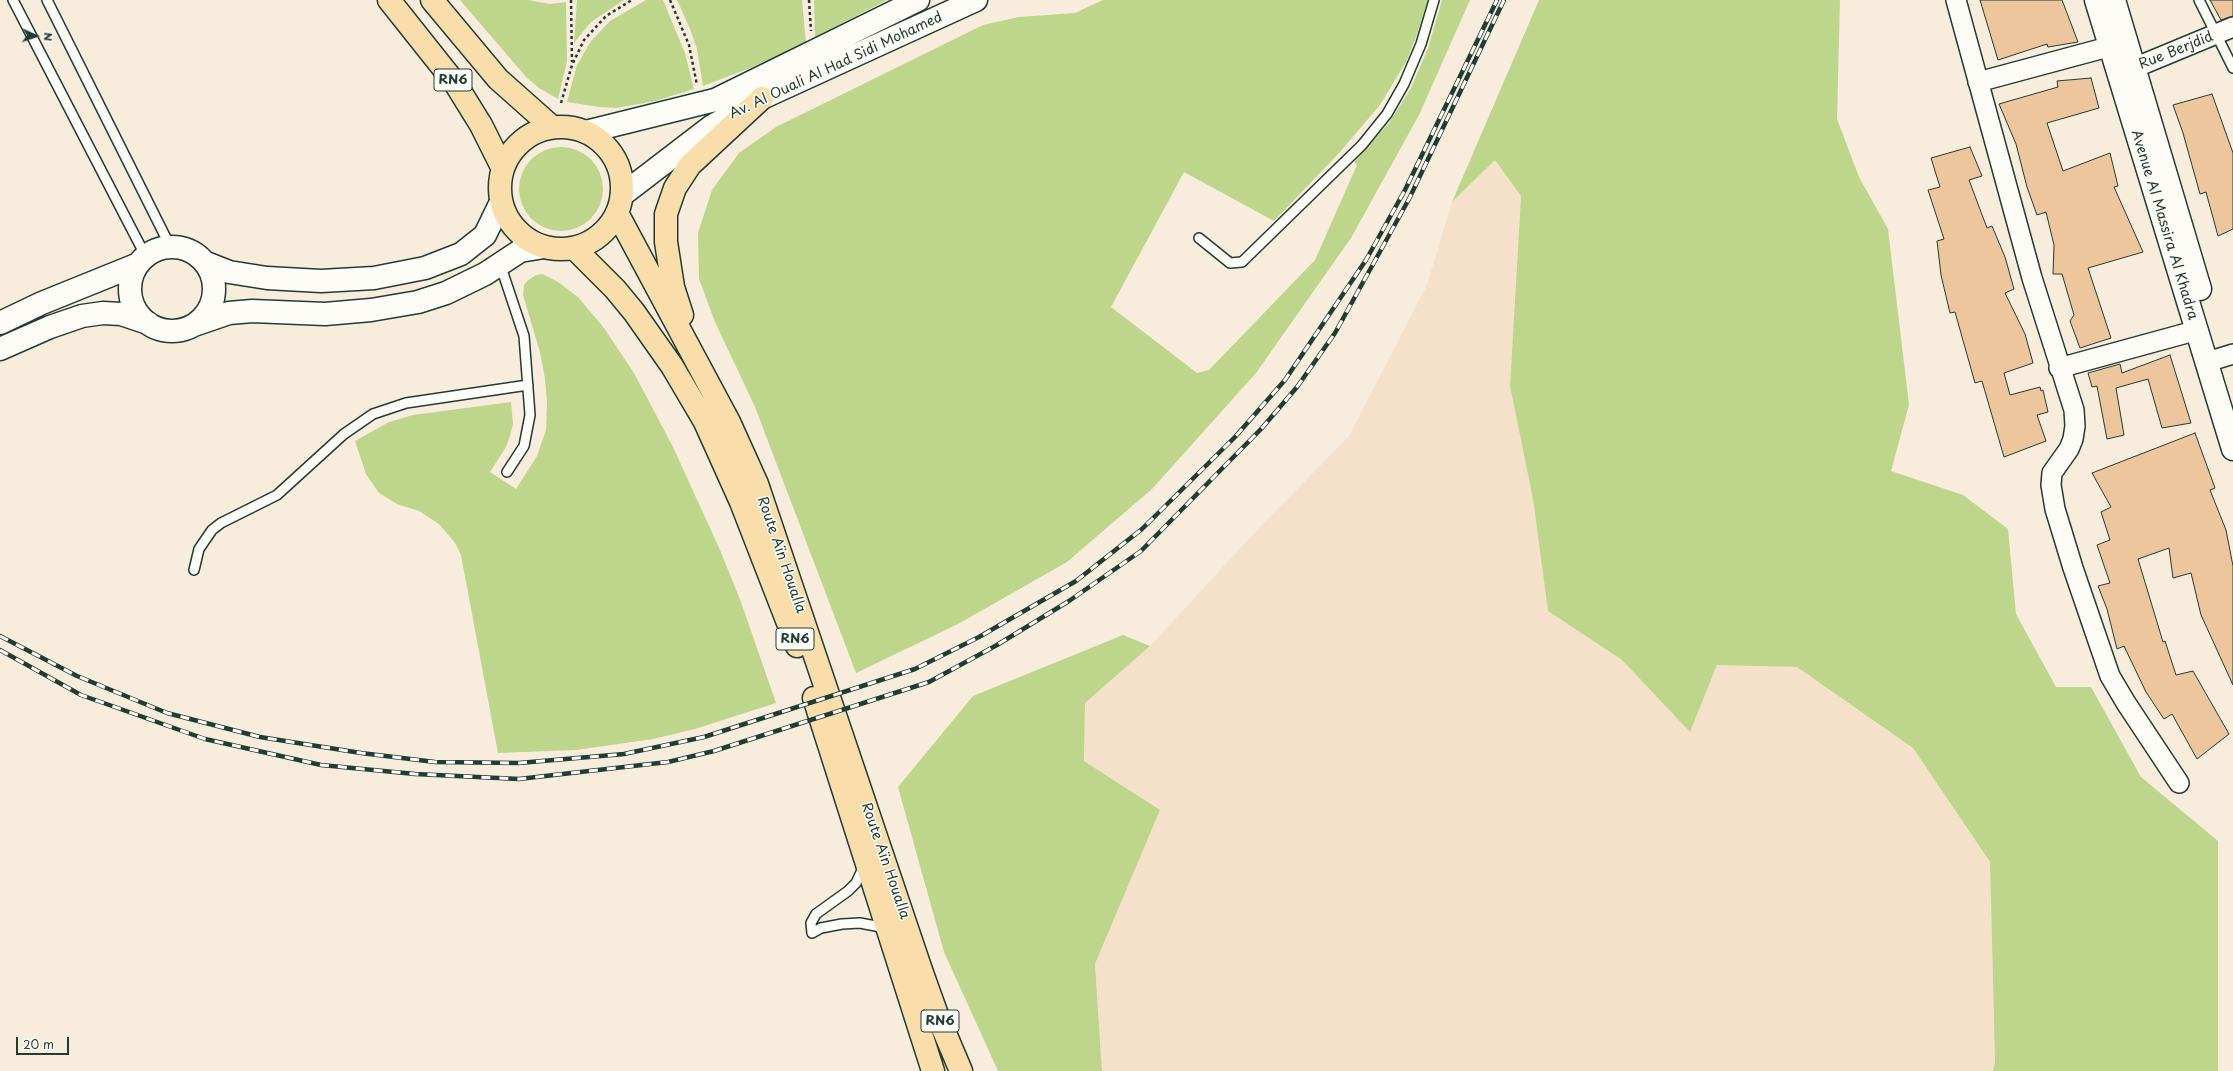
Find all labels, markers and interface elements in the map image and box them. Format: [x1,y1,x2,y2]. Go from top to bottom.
street label: Av. Al Ouali Al Had Sidi Mohamed [727,9,945,123]
north arrow [16,16,56,56]
street label: Rue Berjdid [2136,28,2216,74]
text: N [40,32,57,41]
road number: RN6 [434,69,472,91]
street label: Avenue Al Massira Al Khadra [2127,128,2201,322]
street label: Route Aïn Houalla [753,495,809,615]
road number: RN6 [776,628,814,650]
street label: Route Aïn Houalla [857,801,913,921]
road number: RN6 [921,1010,959,1032]
scale bar [18,1029,71,1055]
text: 20 m [23,1035,54,1053]

